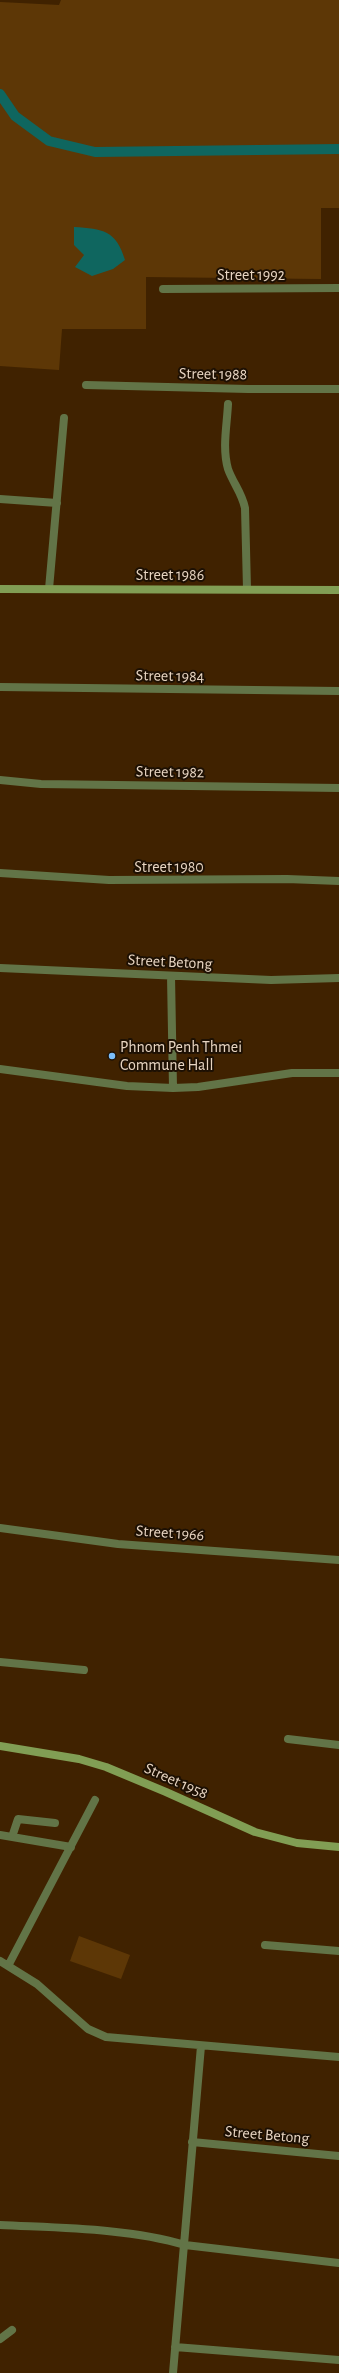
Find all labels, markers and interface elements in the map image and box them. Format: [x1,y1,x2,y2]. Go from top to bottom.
street label: Street 1992 [217,265,285,285]
street label: Street 1988 [179,364,247,384]
street label: Street 1986 [136,565,204,585]
street label: Street 1984 [136,666,204,686]
street label: Street 1982 [136,762,204,782]
street label: Street 1980 [134,857,204,877]
street label: Street Betong [127,950,213,974]
place label: Phnom Penh Thmei Commune Hall [120,1037,242,1075]
marker: Phnom Penh Thmei Commune Hall [107,1051,117,1061]
street label: Street 1966 [135,1521,205,1545]
street label: Street 1958 [141,1758,211,1804]
street label: Street Betong [224,2122,310,2148]

